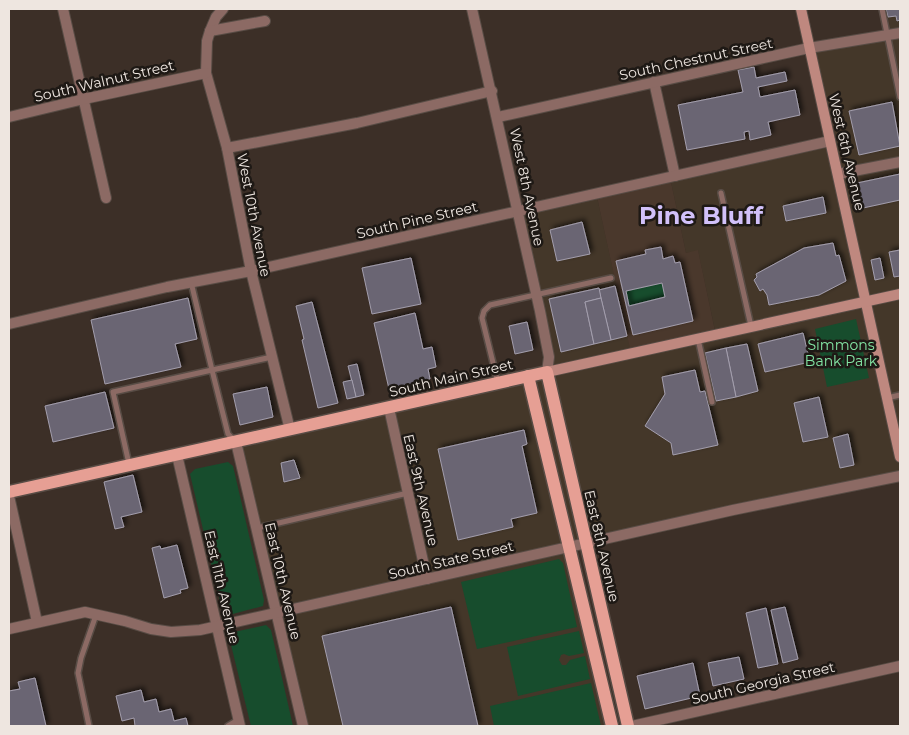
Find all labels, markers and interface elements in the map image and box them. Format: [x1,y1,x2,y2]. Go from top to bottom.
street label: South Chestnut Street [618,34,775,84]
street label: South Walnut Street [32,56,176,106]
street label: West 6th Avenue [825,92,869,212]
street label: West 8th Avenue [506,126,548,248]
street label: West 10th Avenue [233,152,275,278]
street label: South Pine Street [355,197,479,243]
district label: Pine Bluff [639,201,765,230]
park label: Simmons Bank Park [805,336,878,370]
street label: South Main Street [387,355,515,401]
street label: East 9th Avenue [399,432,443,548]
street label: East 8th Avenue [580,488,624,604]
street label: East 10th Avenue [261,521,305,641]
street label: East 11th Avenue [200,529,244,645]
street label: South State Street [387,537,516,583]
street label: South Georgia Street [689,658,837,708]

